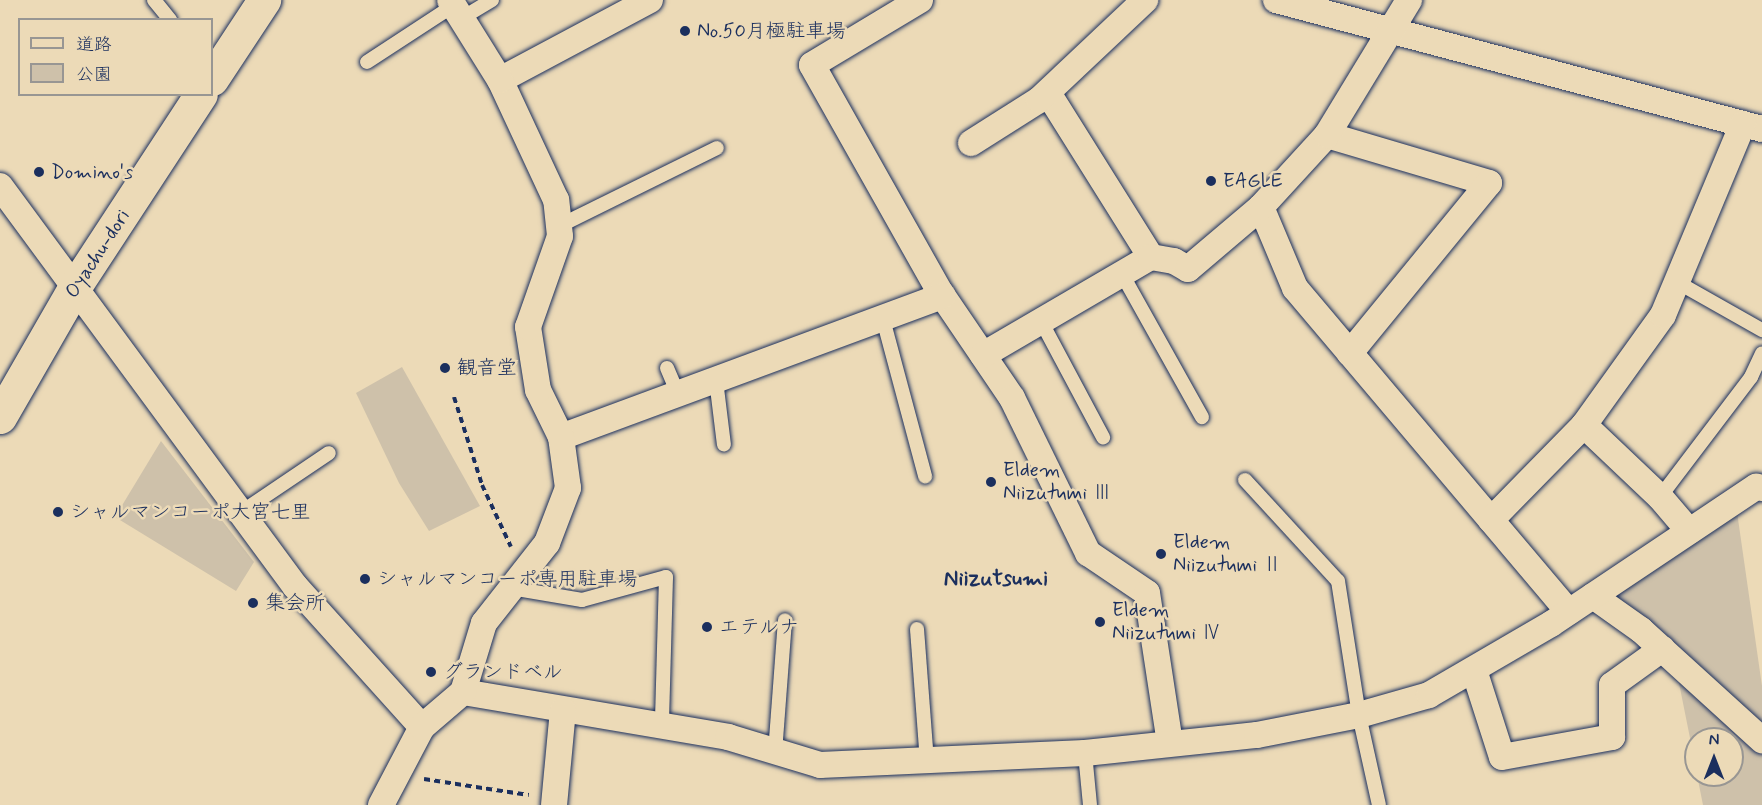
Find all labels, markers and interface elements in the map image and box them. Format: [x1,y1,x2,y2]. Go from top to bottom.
legend [18,18,213,96]
place label: No.50月極駐車場 [697,19,846,43]
marker: No.50月極駐車場 [678,24,692,38]
text: 道路 [76,33,112,57]
text: 公園 [76,63,112,87]
place label: Domino's [51,160,133,184]
marker: Domino's [32,165,46,179]
place label: EAGLE [1223,169,1282,193]
marker: EAGLE [1204,174,1218,188]
street label: Oyachu-dori [60,205,136,303]
place label: 観音堂 [457,356,517,380]
marker: 観音堂 [438,361,452,375]
place label: Eldem Niizutumi Ⅲ [1003,458,1112,505]
marker: Eldem Niizutumi Ⅲ [984,475,998,489]
place label: シャルマンコーポ大宮七里 [70,500,310,524]
marker: シャルマンコーポ大宮七里 [51,505,65,519]
place label: Eldem Niizutumi Ⅱ [1173,530,1282,577]
marker: Eldem Niizutumi Ⅱ [1154,547,1168,561]
place label: シャルマンコーポ専用駐車場 [377,567,637,591]
district label: Niizutsumi [944,567,1048,593]
marker: シャルマンコーポ専用駐車場 [358,572,372,586]
place label: 集会所 [265,591,325,615]
marker: 集会所 [246,596,260,610]
place label: Eldem Niizutumi Ⅳ [1112,598,1221,645]
place label: エテルナ [719,615,799,639]
marker: Eldem Niizutumi Ⅳ [1093,615,1107,629]
marker: エテルナ [700,620,714,634]
place label: グランドベル [443,660,563,684]
marker: グランドベル [424,665,438,679]
north arrow [1684,727,1744,787]
text: N [1709,730,1719,751]

